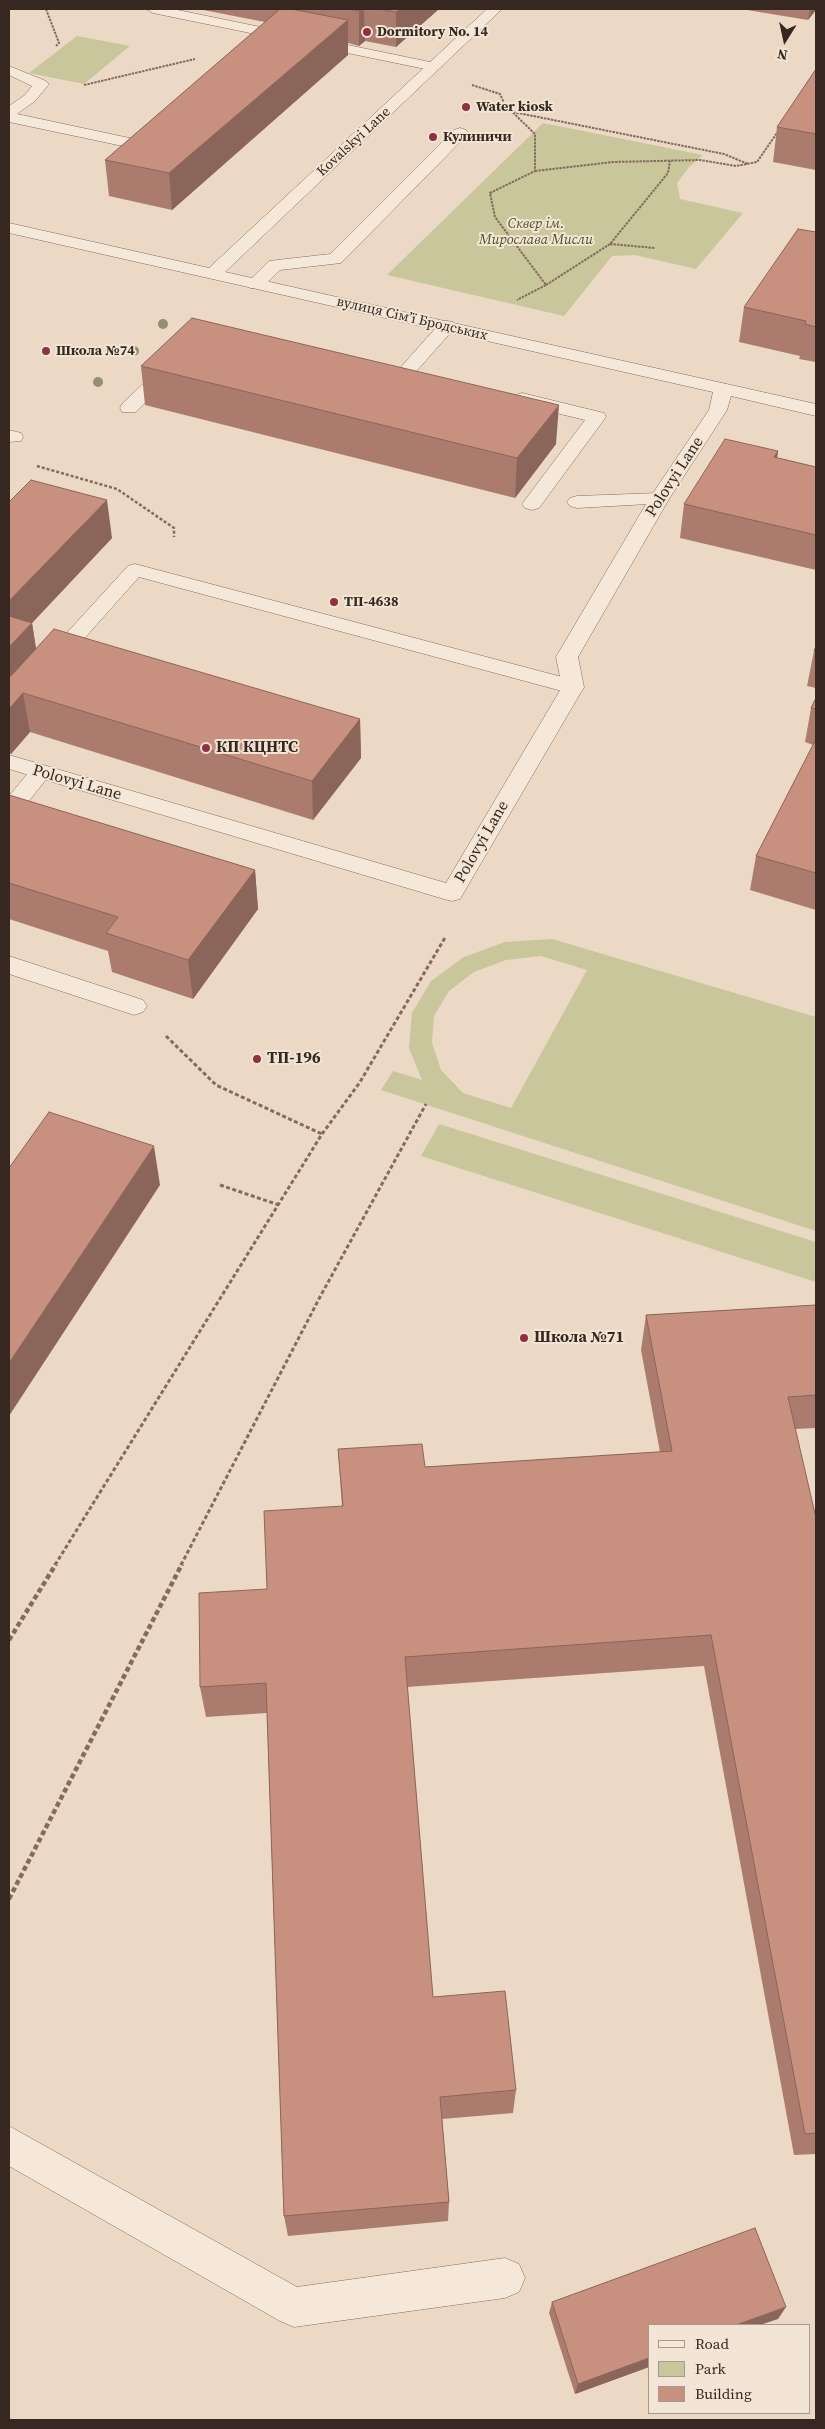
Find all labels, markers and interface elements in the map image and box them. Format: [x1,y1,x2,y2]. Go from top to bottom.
north arrow [760,15,810,65]
place label: Dormitory No. 14 [377,24,488,40]
marker: Dormitory No. 14 [361,26,373,38]
text: N [776,44,789,66]
place label: Water kiosk [476,99,553,115]
marker: Water kiosk [460,101,472,113]
street label: Kovalskyi Lane [314,104,394,180]
place label: Кулиничи [443,129,512,145]
marker: Кулиничи [427,131,439,143]
park label: Сквер ім. Мирослава Мисли [479,216,593,248]
street label: вулиця Сімʼї Бродських [335,293,489,345]
place label: Школа №74 [56,343,135,359]
marker: Школа №74 [40,345,52,357]
street label: Polovyi Lane [642,433,708,521]
place label: ТП-4638 [344,594,399,610]
marker: ТП-4638 [328,596,340,608]
place label: КП КЦНТС [216,738,298,758]
marker: КП КЦНТС [200,742,212,754]
street label: Polovyi Lane [30,761,124,805]
street label: Polovyi Lane [451,798,513,886]
place label: ТП-196 [267,1049,321,1069]
marker: ТП-196 [251,1053,263,1065]
place label: Школа №71 [534,1328,624,1348]
marker: Школа №71 [518,1332,530,1344]
legend [648,2324,810,2414]
text: Road [695,2333,729,2354]
text: Park [695,2358,726,2379]
text: Building [695,2383,752,2404]

